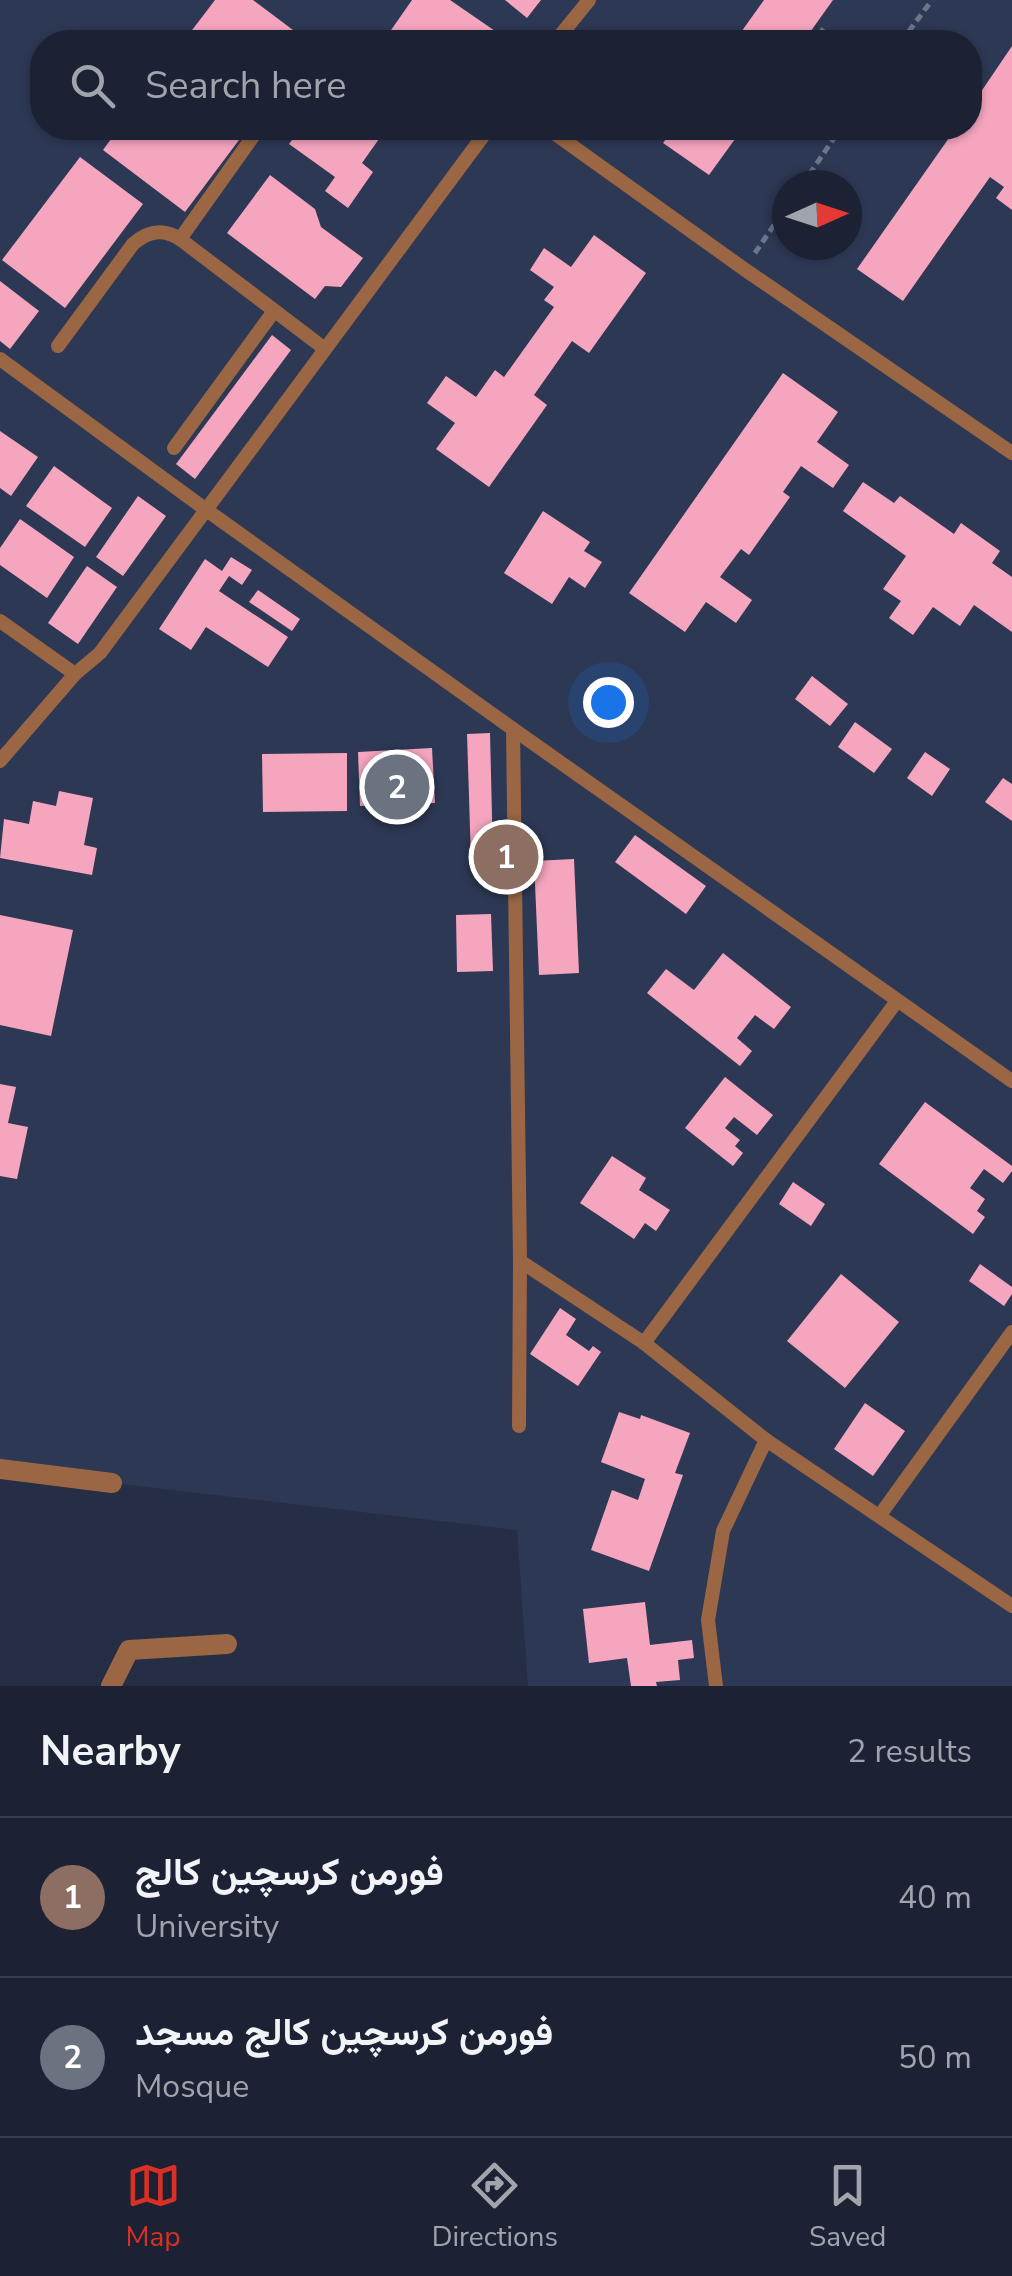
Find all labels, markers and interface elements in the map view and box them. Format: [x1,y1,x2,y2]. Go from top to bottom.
search box [30,30,982,140]
icon: search [65,58,120,113]
text: Search here [145,60,346,111]
north arrow [772,170,862,260]
your location [583,677,634,728]
pin: 2 [364,750,430,824]
pin: 1 [474,820,538,894]
text: Nearby [40,1723,181,1780]
text: 2 results [847,1730,972,1773]
text: فورمن کرسچین کالج [135,1847,444,1898]
text: 1 [63,1876,82,1919]
text: 40 m [898,1876,972,1919]
text: University [135,1905,279,1948]
text: فورمن کرسچین کالج مسجد [135,2007,553,2058]
text: 2 [63,2036,82,2079]
text: 50 m [898,2036,972,2079]
text: Mosque [135,2065,249,2108]
tab: Map [126,2158,181,2256]
tab: Directions [432,2158,558,2256]
tab: Saved [809,2158,886,2256]

